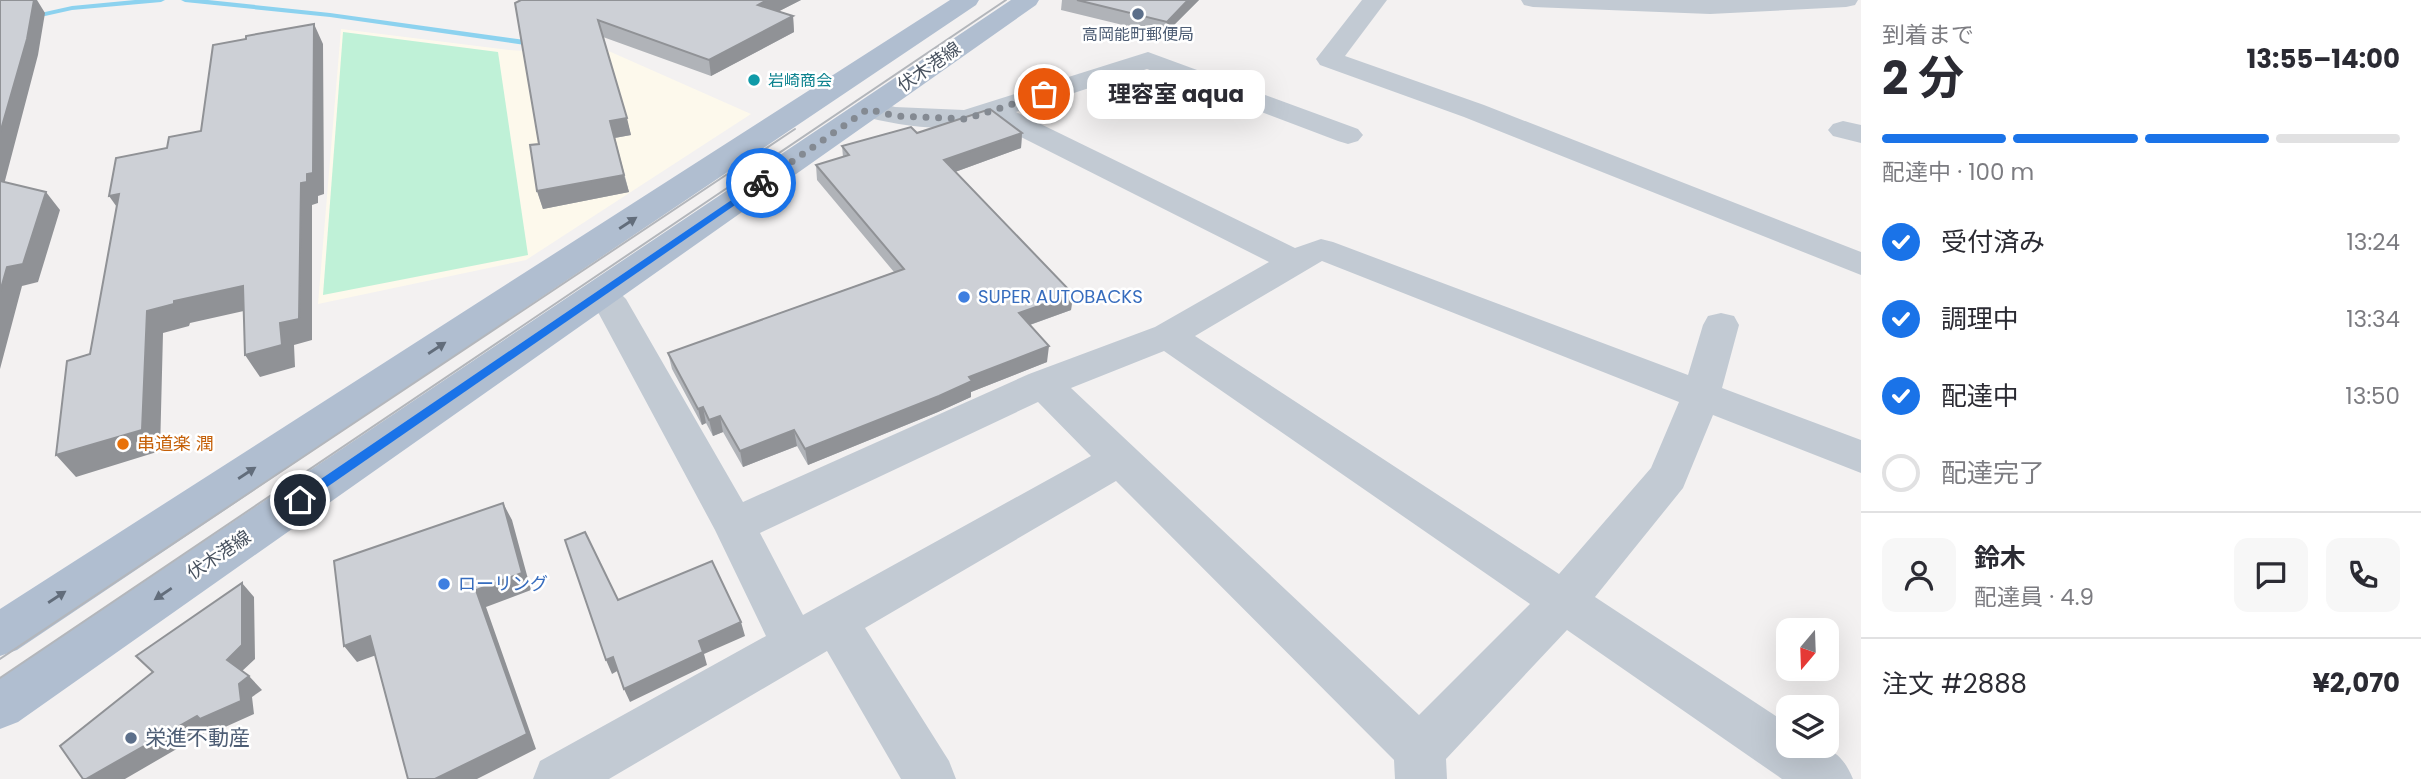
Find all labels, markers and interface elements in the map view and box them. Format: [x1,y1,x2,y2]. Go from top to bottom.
marker: 高岡能町郵便局 [1130,6,1146,22]
text: 到着まで [1882,19,1974,51]
place label: 高岡能町郵便局 [1082,23,1194,46]
street label: 伏木港線 [892,36,965,97]
text: 13:55–14:00 [2247,41,2400,77]
text: 2 分 [1882,46,1964,110]
pin [1014,64,1074,124]
place label: 岩崎商会 [768,69,832,92]
callout: 理容室 aqua [1086,70,1264,119]
marker: 岩崎商会 [746,72,762,88]
icon: bag [1025,75,1063,113]
text: 理容室 aqua [1108,78,1244,110]
courier [726,148,796,218]
text: 配達中 · 100 m [1882,156,2034,188]
icon: bike [742,164,780,202]
one-way arrow [618,217,637,230]
icon: check [1882,223,1920,261]
text: 受付済み [1941,224,2045,260]
text: 13:24 [2347,226,2400,258]
place label: SUPER AUTOBACKS [978,284,1143,309]
marker: SUPER AUTOBACKS [956,289,972,305]
icon: check [1882,300,1920,338]
text: 調理中 [1941,301,2019,337]
text: 13:34 [2346,303,2400,335]
one-way arrow [428,341,447,354]
icon: check [1882,377,1920,415]
text: 配達中 [1941,378,2019,414]
text: 13:50 [2345,380,2400,412]
place label: 串道楽 潤 [137,431,214,456]
marker: 串道楽 潤 [115,436,131,452]
text: 配達完了 [1941,455,2045,491]
one-way arrow [237,466,257,479]
pin [270,470,330,530]
icon: home [281,481,319,519]
street label: 伏木港線 [182,524,256,585]
button: person [1882,538,1956,612]
button: chat [2234,538,2308,612]
button: phone [2326,538,2400,612]
text: 鈴木 [1974,540,2026,576]
place label: ローリング [458,571,548,596]
marker: ローリング [436,576,452,592]
text: 配達員 · 4.9 [1974,581,2094,613]
one-way arrow [154,587,172,601]
one-way arrow [47,591,67,604]
north arrow [1776,618,1839,681]
map controls [1776,618,1839,758]
text: ¥2,070 [2312,665,2400,701]
text: 注文 #2888 [1882,666,2027,702]
button: layers [1776,695,1839,758]
place label: 栄進不動産 [145,723,250,752]
marker: 栄進不動産 [123,730,139,746]

